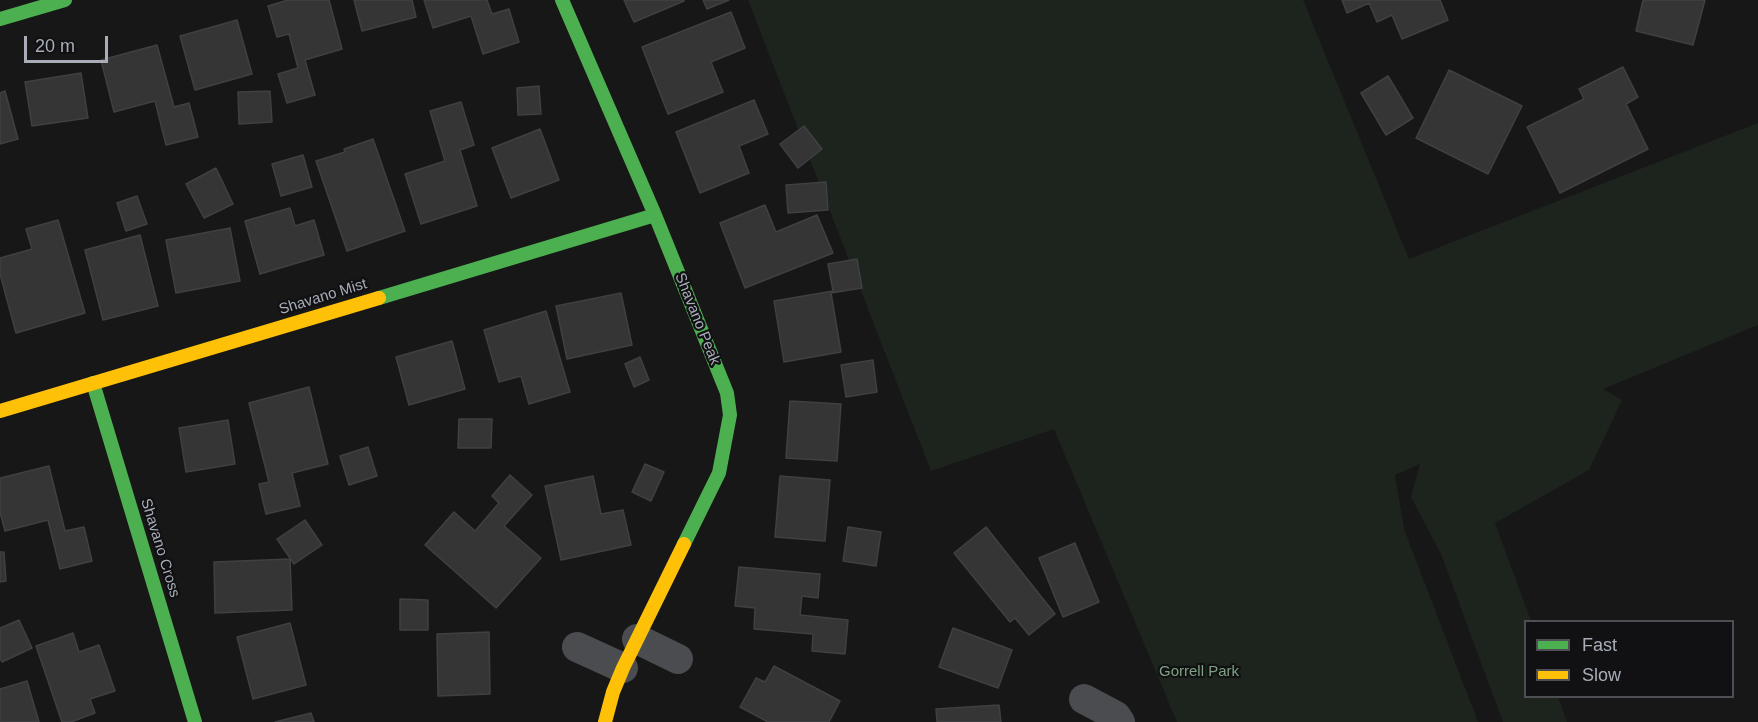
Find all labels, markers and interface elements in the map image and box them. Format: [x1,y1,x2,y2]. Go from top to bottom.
scale bar [27,24,111,62]
text: 20 m [35,36,75,56]
street label: Shavano Peak [670,270,724,368]
street label: Shavano Mist [277,275,369,319]
street label: Shavano Cross [136,496,184,600]
legend [1524,620,1734,698]
text: Fast [1582,635,1617,655]
park label: Gorrell Park [1159,663,1239,681]
text: Slow [1582,665,1621,685]

